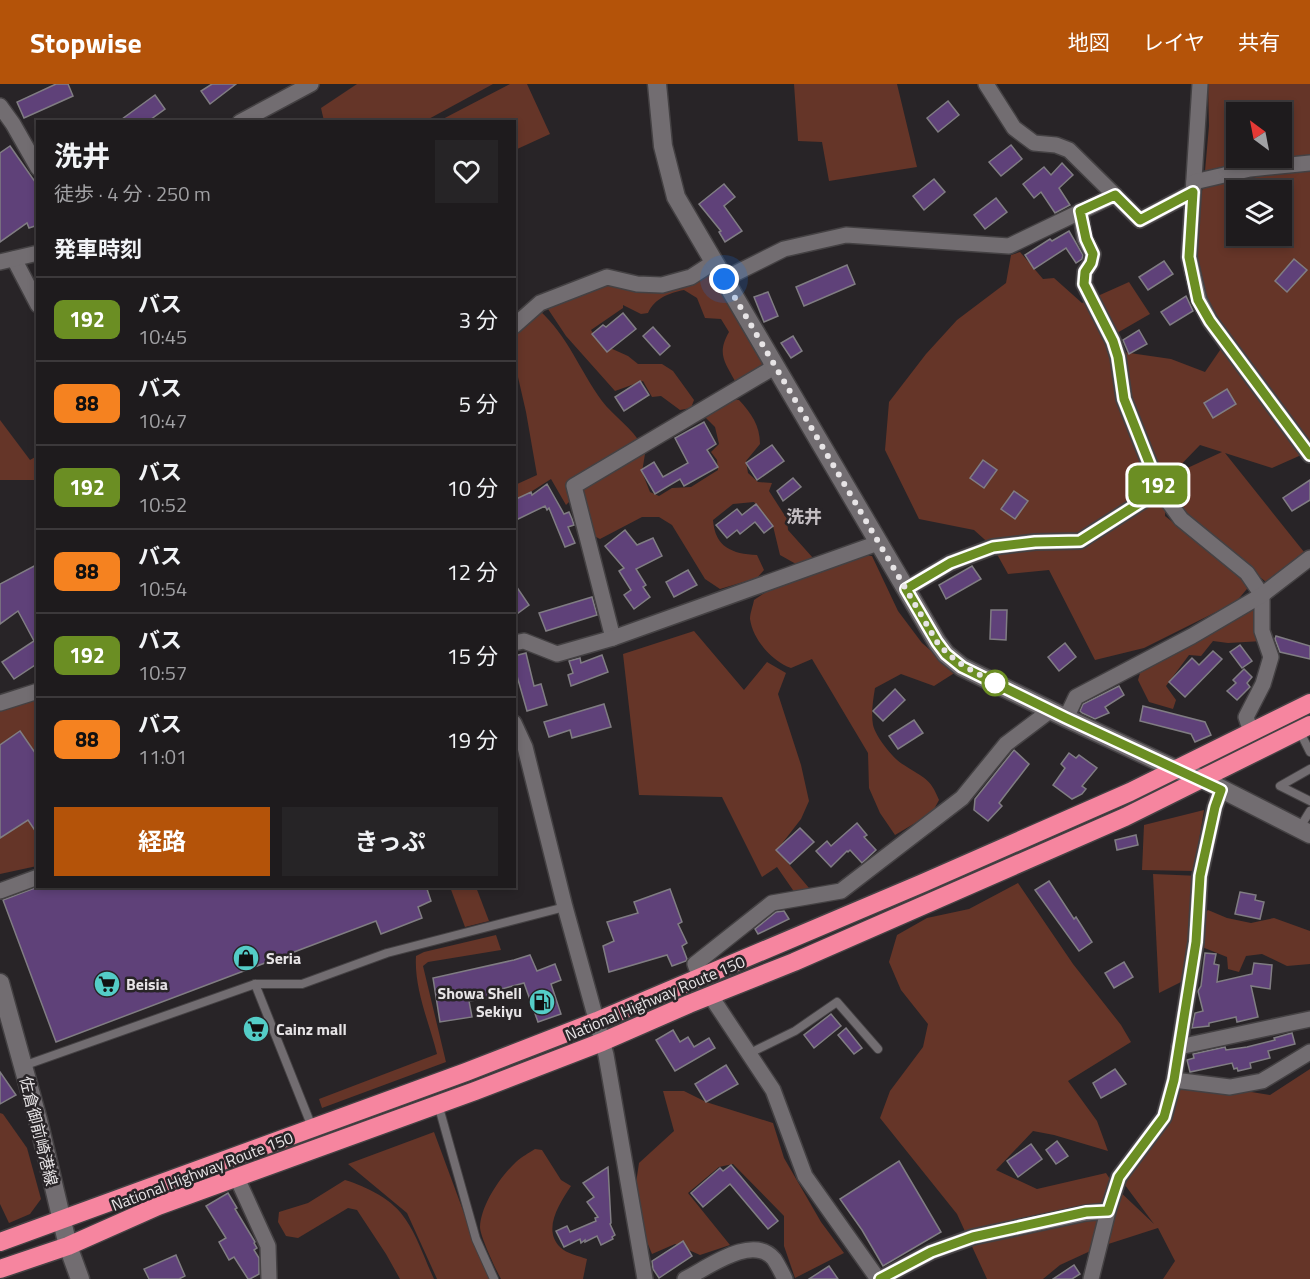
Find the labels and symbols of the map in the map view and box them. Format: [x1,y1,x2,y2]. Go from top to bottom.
north arrow [1226,102,1292,168]
your location [709,264,739,294]
line badge: 192 [1124,466,1192,504]
district label: 洗井 [786,503,822,530]
unlabelled marker [982,670,1008,696]
shop icon: Seria [231,943,261,973]
place label: Seria [266,946,301,970]
street label: National Highway Route 150 [561,949,749,1047]
supermarket icon: Beisia [92,969,122,999]
place label: Beisia [126,972,168,996]
place label: Showa Shell Sekiyu [438,981,522,1023]
fuel station icon: Showa Shell Sekiyu [527,987,557,1017]
supermarket icon: Cainz mall [241,1014,271,1044]
place label: Cainz mall [276,1017,347,1041]
street label: 佐倉御前崎港線 [14,1074,64,1188]
street label: National Highway Route 150 [107,1125,297,1217]

